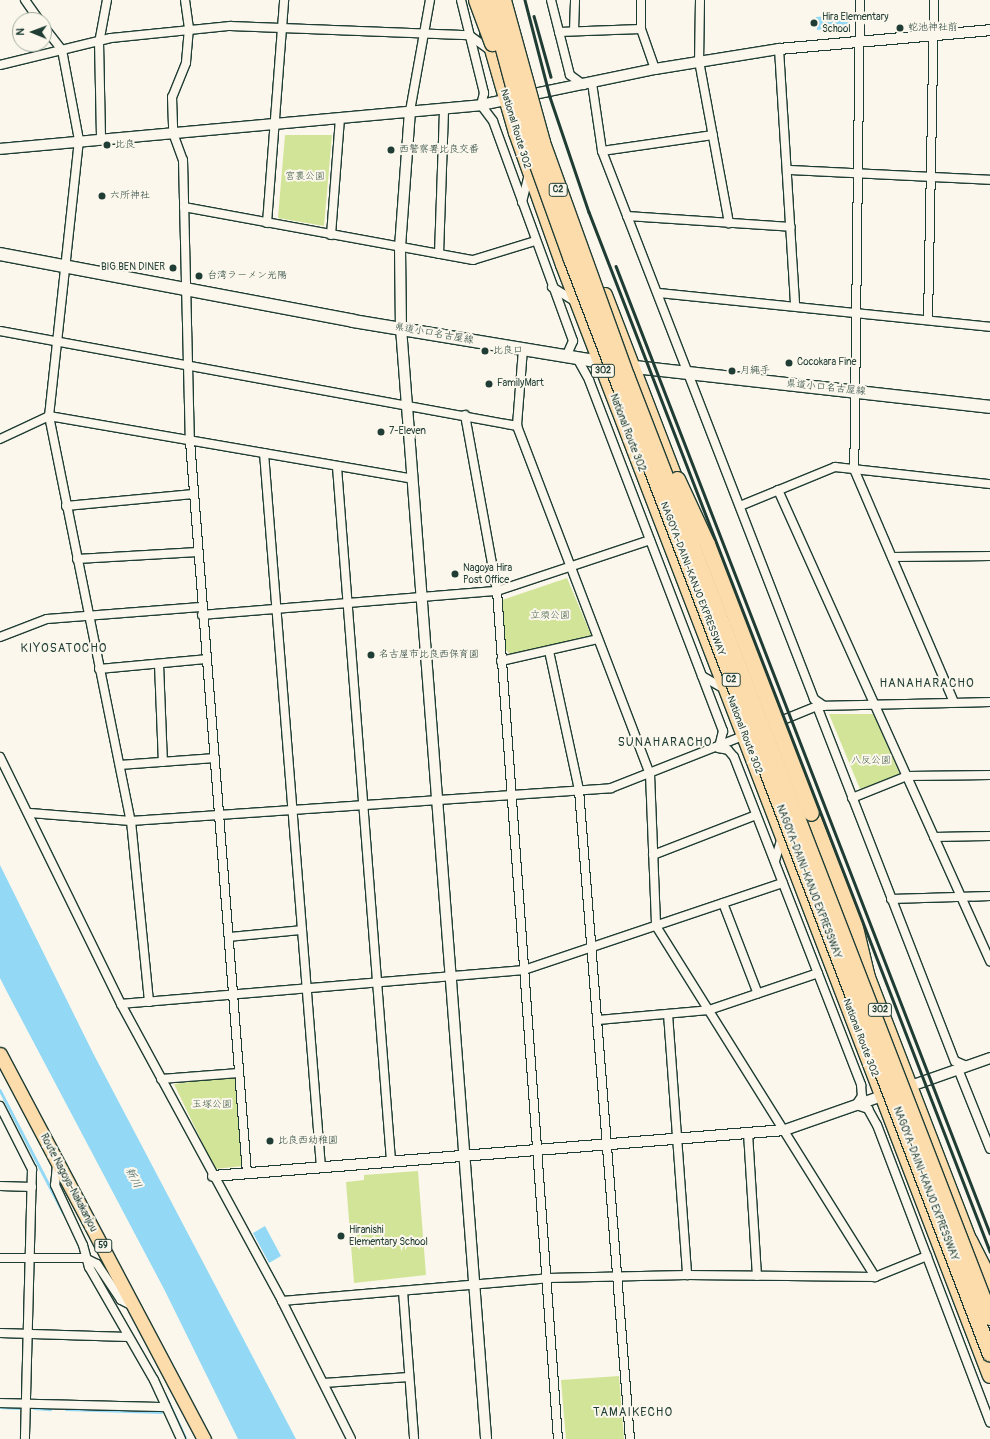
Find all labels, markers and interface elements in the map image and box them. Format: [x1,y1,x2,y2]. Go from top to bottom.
place label: Hira Elementary School [822,11,889,34]
north arrow [12,12,52,52]
marker: Hira Elementary School [809,18,819,28]
place label: 蛇池神社前 [908,22,958,34]
marker: 蛇池神社前 [895,23,905,33]
text: N [14,28,27,36]
street label: National Route 302 [497,88,533,170]
place label: 比良 [115,139,135,151]
marker: 比良 [102,140,112,150]
place label: 西警察署比良交番 [399,144,479,156]
marker: 西警察署比良交番 [386,145,396,155]
park label: 宮裏公園 [285,171,325,183]
road number: C2 [548,183,568,197]
place label: 六所神社 [110,190,150,202]
marker: 六所神社 [97,191,107,201]
place label: BIG BEN DINER [101,262,165,274]
marker: BIG BEN DINER [168,263,178,273]
place label: 台湾ラーメン光陽 [207,270,287,282]
marker: 台湾ラーメン光陽 [194,271,204,281]
street label: 県道小口名古屋線 [394,321,474,347]
place label: 比良口 [493,345,523,357]
marker: 比良口 [480,346,490,356]
place label: Cocokara Fine [797,357,856,369]
marker: Cocokara Fine [784,358,794,368]
road number: 302 [590,364,616,378]
place label: 月縄手 [740,365,770,377]
marker: 月縄手 [727,366,737,376]
place label: FamilyMart [497,378,544,390]
street label: 県道小口名古屋線 [786,378,866,398]
marker: FamilyMart [484,379,494,389]
street label: National Route 302 [607,392,647,474]
place label: 7-Eleven [389,426,426,438]
marker: 7-Eleven [376,427,386,437]
street label: NAGOYA-DAINI-KANJO EXPRESSWAY [657,500,727,658]
place label: Nagoya Hira Post Office [463,562,512,586]
marker: Nagoya Hira Post Office [450,569,460,579]
park label: 立須公園 [530,610,570,622]
district label: KIYOSATOCHO [21,642,107,656]
place label: 名古屋市比良西保育園 [379,649,479,661]
marker: 名古屋市比良西保育園 [366,650,376,660]
road number: C2 [721,673,741,687]
district label: HANAHARACHO [879,677,975,691]
street label: National Route 302 [724,694,764,776]
district label: SUNAHARACHO [618,736,712,750]
park label: 八反公園 [851,755,891,767]
street label: NAGOYA-DAINI-KANJO EXPRESSWAY [773,803,843,961]
street label: National Route 302 [840,997,880,1079]
road number: 302 [867,1003,893,1017]
park label: 玉塚公園 [192,1099,232,1111]
street label: NAGOYA-DAINI-KANJO EXPRESSWAY [890,1105,960,1263]
street label: Route Nagoya-Nakakanjou [37,1132,99,1234]
place label: 比良西幼稚園 [278,1135,338,1147]
marker: 比良西幼稚園 [265,1136,275,1146]
water label: 新川 [122,1165,144,1191]
place label: Hiranishi Elementary School [349,1224,428,1248]
marker: Hiranishi Elementary School [336,1231,346,1241]
road number: 59 [94,1239,112,1253]
district label: TAMAIKECHO [593,1406,673,1420]

